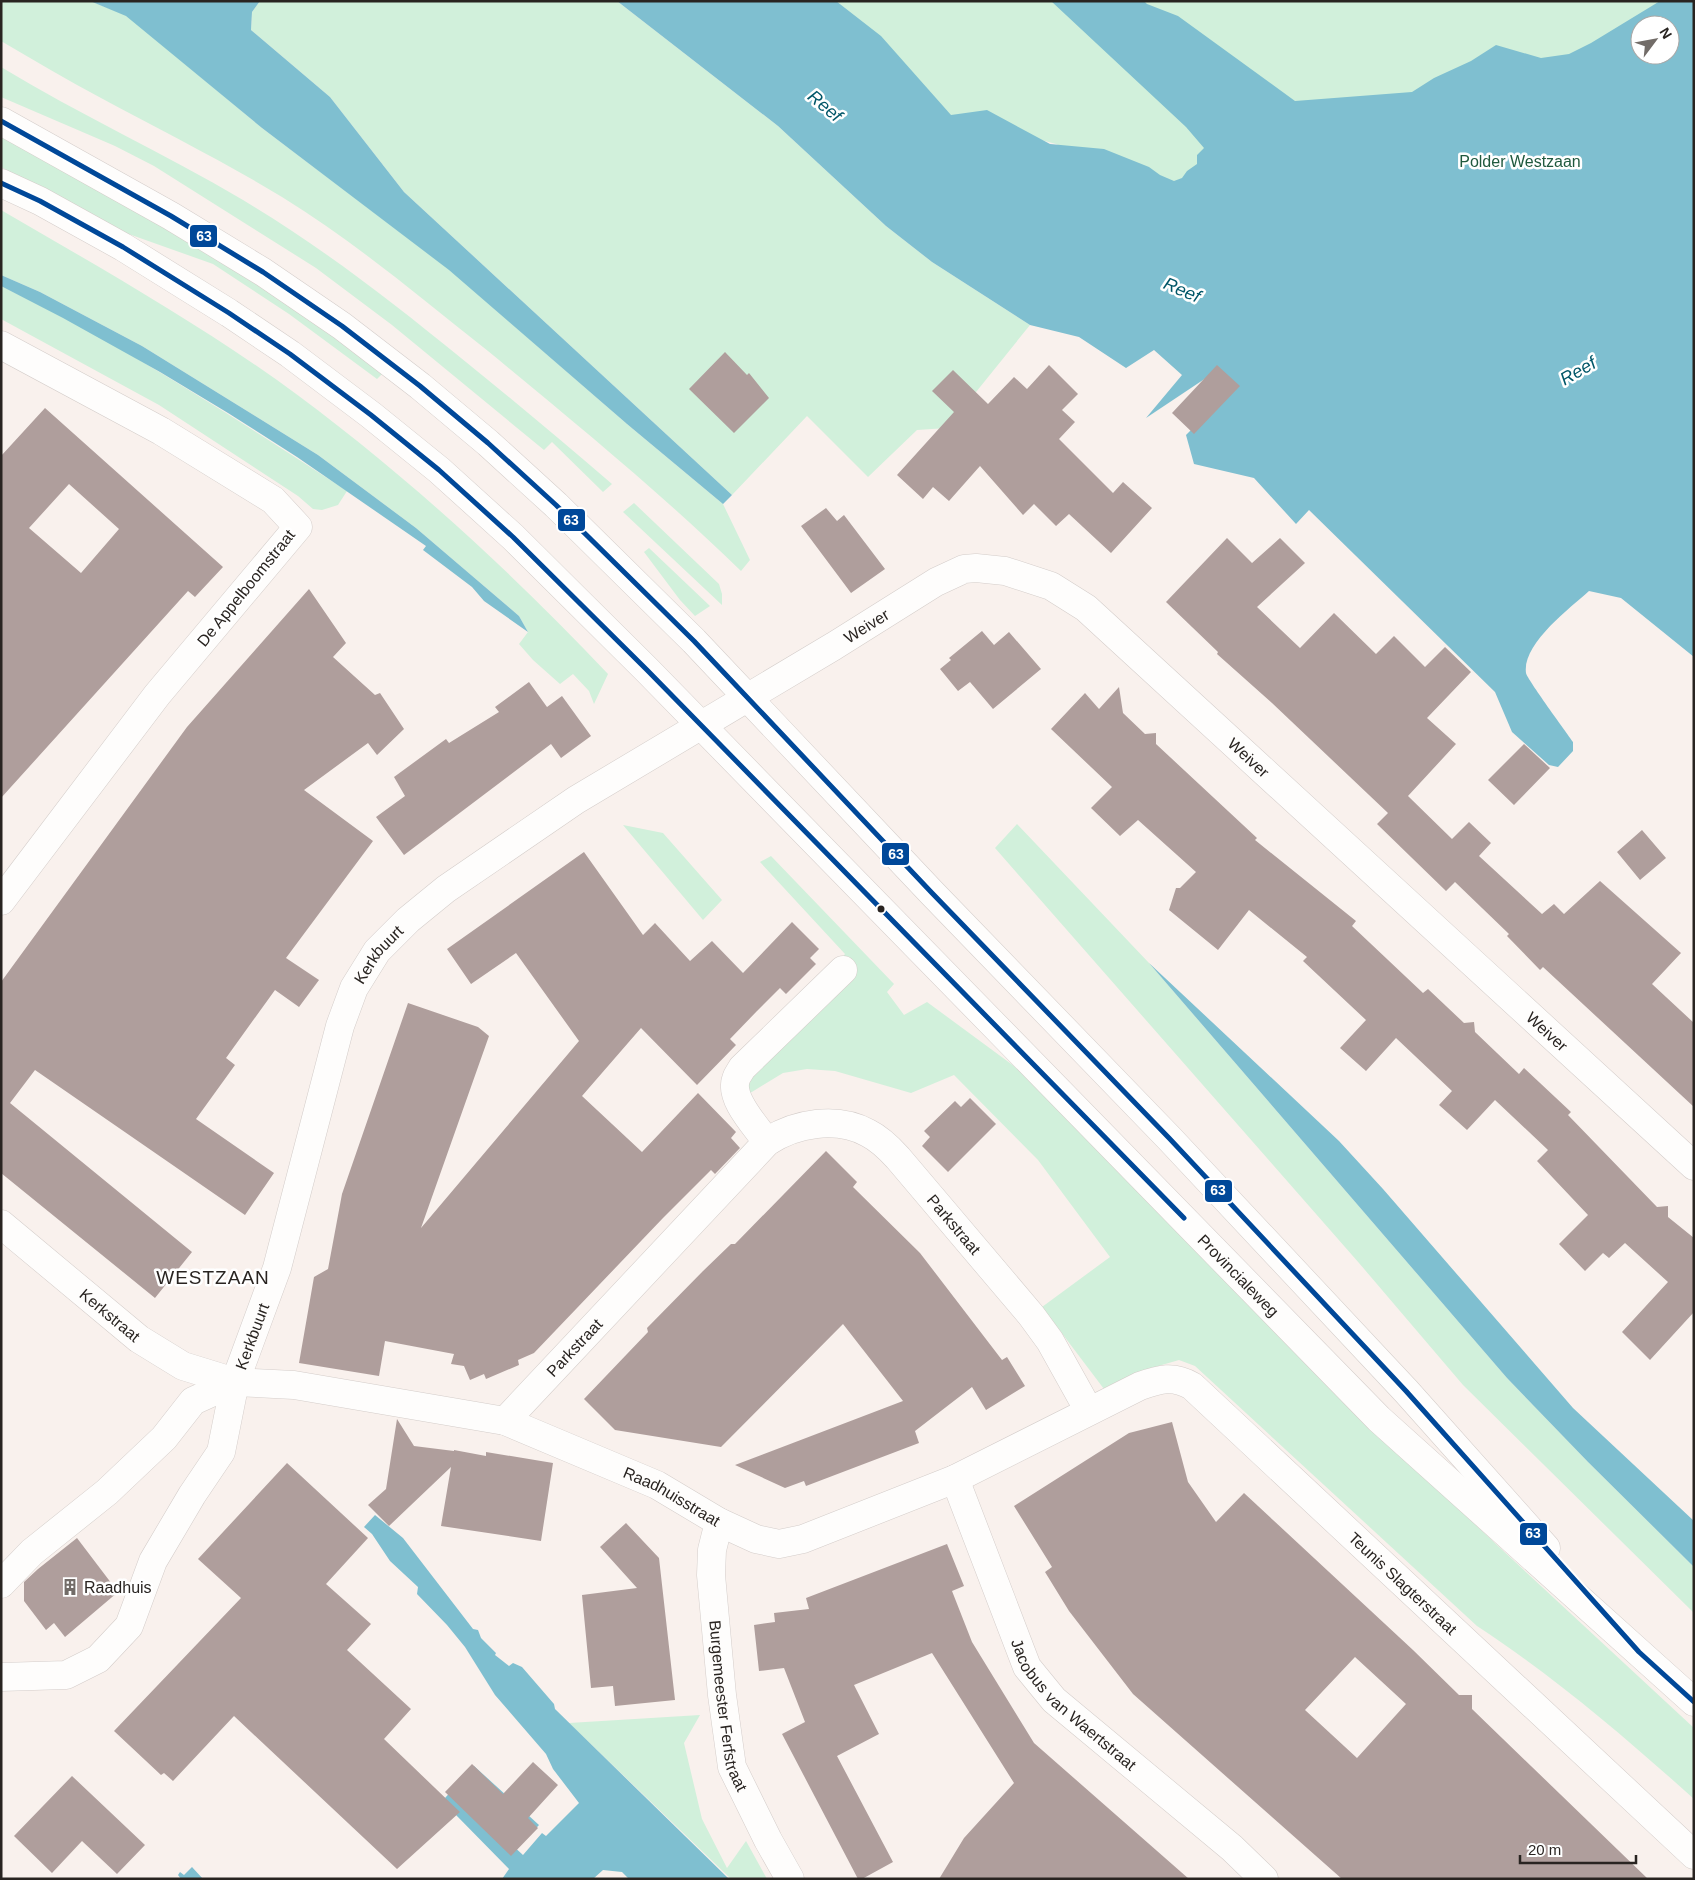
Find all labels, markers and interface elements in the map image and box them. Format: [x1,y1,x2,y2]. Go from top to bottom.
north arrow [1630,15,1680,65]
text: N [1657,25,1675,42]
water label: Reef [804,86,848,127]
park label: Polder Westzaan [1459,153,1581,170]
line badge: 63 [189,224,218,248]
text: 63 [196,228,212,244]
water label: Reef [1161,273,1205,307]
water label: Reef [1557,352,1601,389]
line badge: 63 [557,508,586,532]
text: 63 [563,512,579,528]
street label: De Appelboomstraat [194,526,299,650]
street label: Weiver [841,605,892,646]
street label: Weiver [1225,734,1273,781]
line badge: 63 [881,842,910,866]
text: 63 [888,846,904,862]
unlabelled marker [876,904,886,914]
street label: Kerkbuurt [350,921,407,987]
street label: Weiver [1523,1008,1572,1055]
line badge: 63 [1204,1179,1233,1203]
text: 63 [1210,1182,1226,1198]
street label: Parkstraat [924,1191,985,1258]
street label: Provincialeweg [1195,1231,1282,1320]
district label: WESTZAAN [156,1267,270,1288]
street label: Kerkstraat [77,1285,144,1345]
street label: Kerkbuurt [232,1300,272,1372]
street label: Parkstraat [543,1315,606,1380]
street label: Raadhuisstraat [621,1463,724,1530]
line badge: 63 [1519,1522,1548,1546]
text: 63 [1525,1525,1541,1541]
street label: Teunis Slagterstraat [1345,1529,1461,1638]
building icon: Raadhuis [60,1577,80,1597]
place label: Raadhuis [84,1579,152,1596]
street label: Burgemeester Ferfstraat [707,1619,751,1794]
street label: Jacobus van Waertstraat [1008,1636,1140,1774]
scale bar [1520,1832,1636,1864]
text: 20 m [1528,1841,1561,1858]

